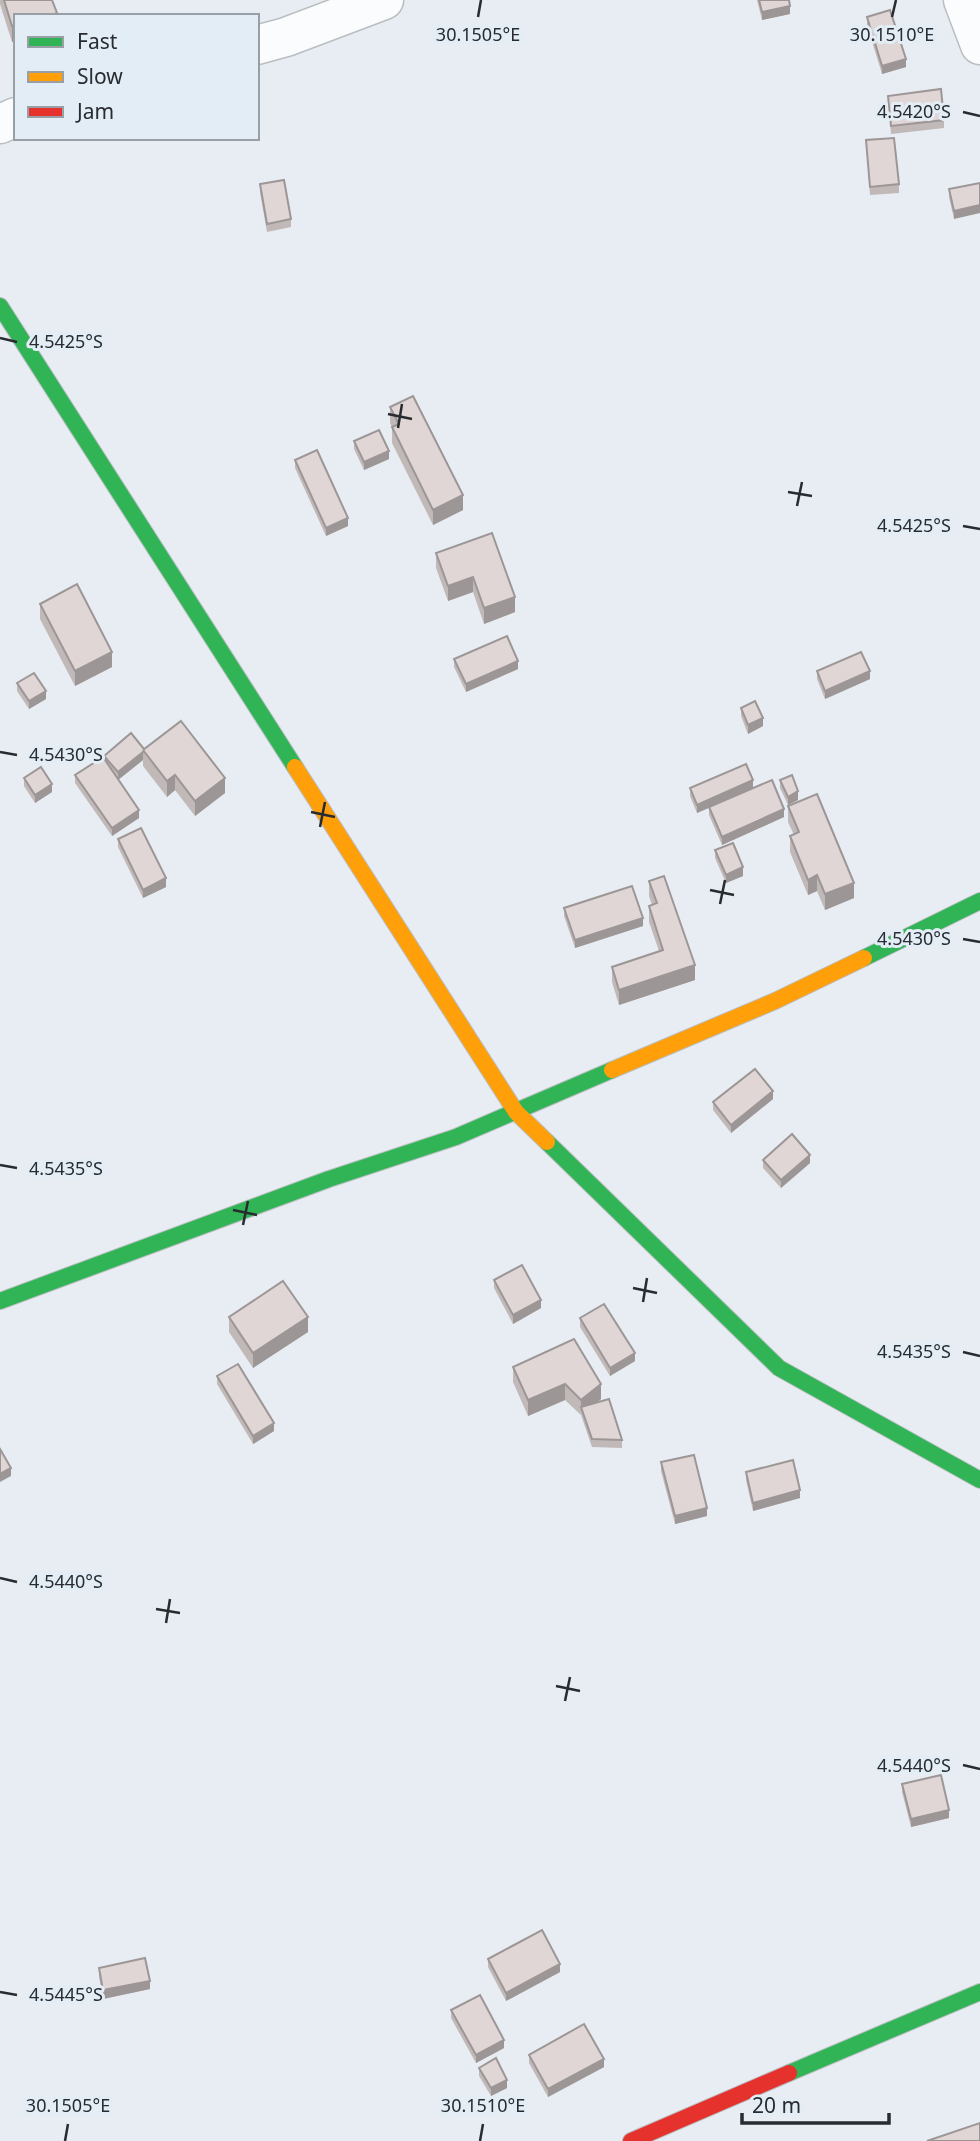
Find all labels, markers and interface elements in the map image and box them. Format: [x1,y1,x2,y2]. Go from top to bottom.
legend [14,14,259,140]
text: 30.1505°E [436,22,520,46]
text: 30.1510°E [850,22,934,46]
text: Fast [77,27,118,55]
text: Slow [77,62,123,90]
text: Jam [75,97,114,125]
text: 4.5420°S [877,99,951,123]
text: 4.5425°S [29,329,103,353]
text: 4.5425°S [877,513,951,537]
text: 4.5430°S [29,742,103,766]
text: 4.5430°S [877,926,951,950]
text: 4.5435°S [29,1156,103,1180]
text: 4.5435°S [877,1339,951,1363]
text: 4.5440°S [29,1569,103,1593]
text: 4.5440°S [877,1753,951,1777]
text: 4.5445°S [29,1982,103,2006]
scale bar [742,2082,889,2126]
text: 20 m [752,2091,801,2119]
text: 30.1505°E [26,2093,110,2117]
text: 30.1510°E [441,2093,525,2117]

